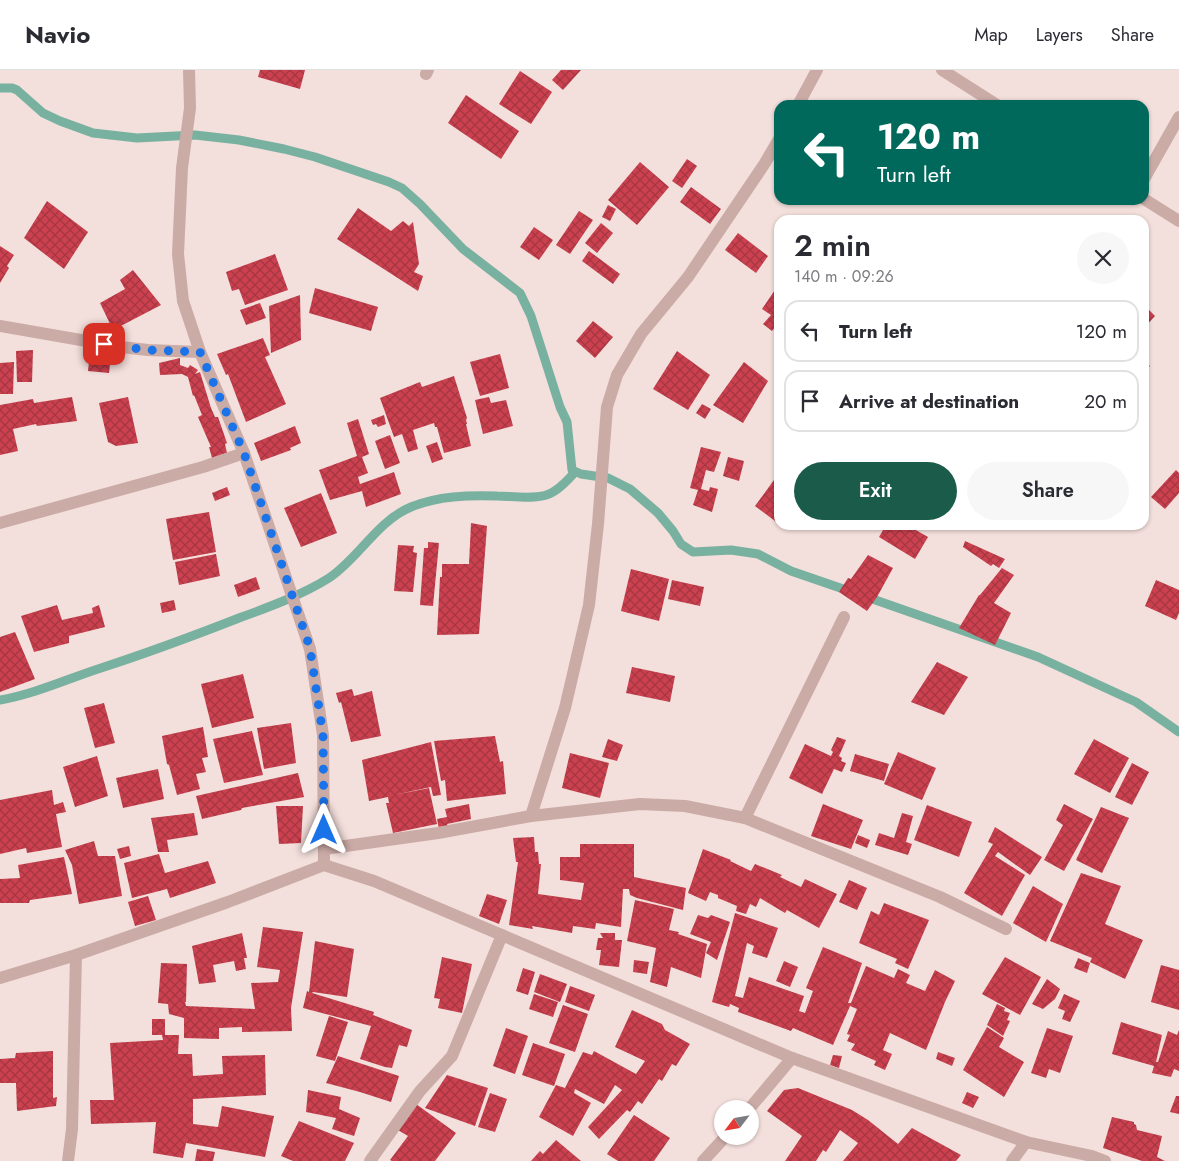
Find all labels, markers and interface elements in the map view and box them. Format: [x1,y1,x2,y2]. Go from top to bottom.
text: Navio [25,17,90,52]
text: Map [974,22,1008,48]
text: Layers [1036,22,1083,48]
text: Share [1111,22,1154,48]
text: 120 m [877,112,980,162]
icon: left [794,120,859,185]
text: Turn left [877,158,951,190]
text: 2 min [794,224,871,267]
button: close [1077,232,1129,284]
text: 140 m · 09:26 [794,265,894,288]
icon: left [796,317,824,345]
text: Turn left [839,318,912,345]
text: 120 m [1076,318,1127,345]
pin [83,323,125,365]
icon: arrive [90,330,118,358]
icon: arrive [796,387,824,415]
text: Arrive at destination [839,388,1019,415]
text: 20 m [1084,388,1127,415]
button: Exit [794,462,957,520]
button: Share [967,462,1129,520]
position arrow [297,803,349,855]
north arrow [714,1100,759,1145]
map controls [714,1100,759,1145]

